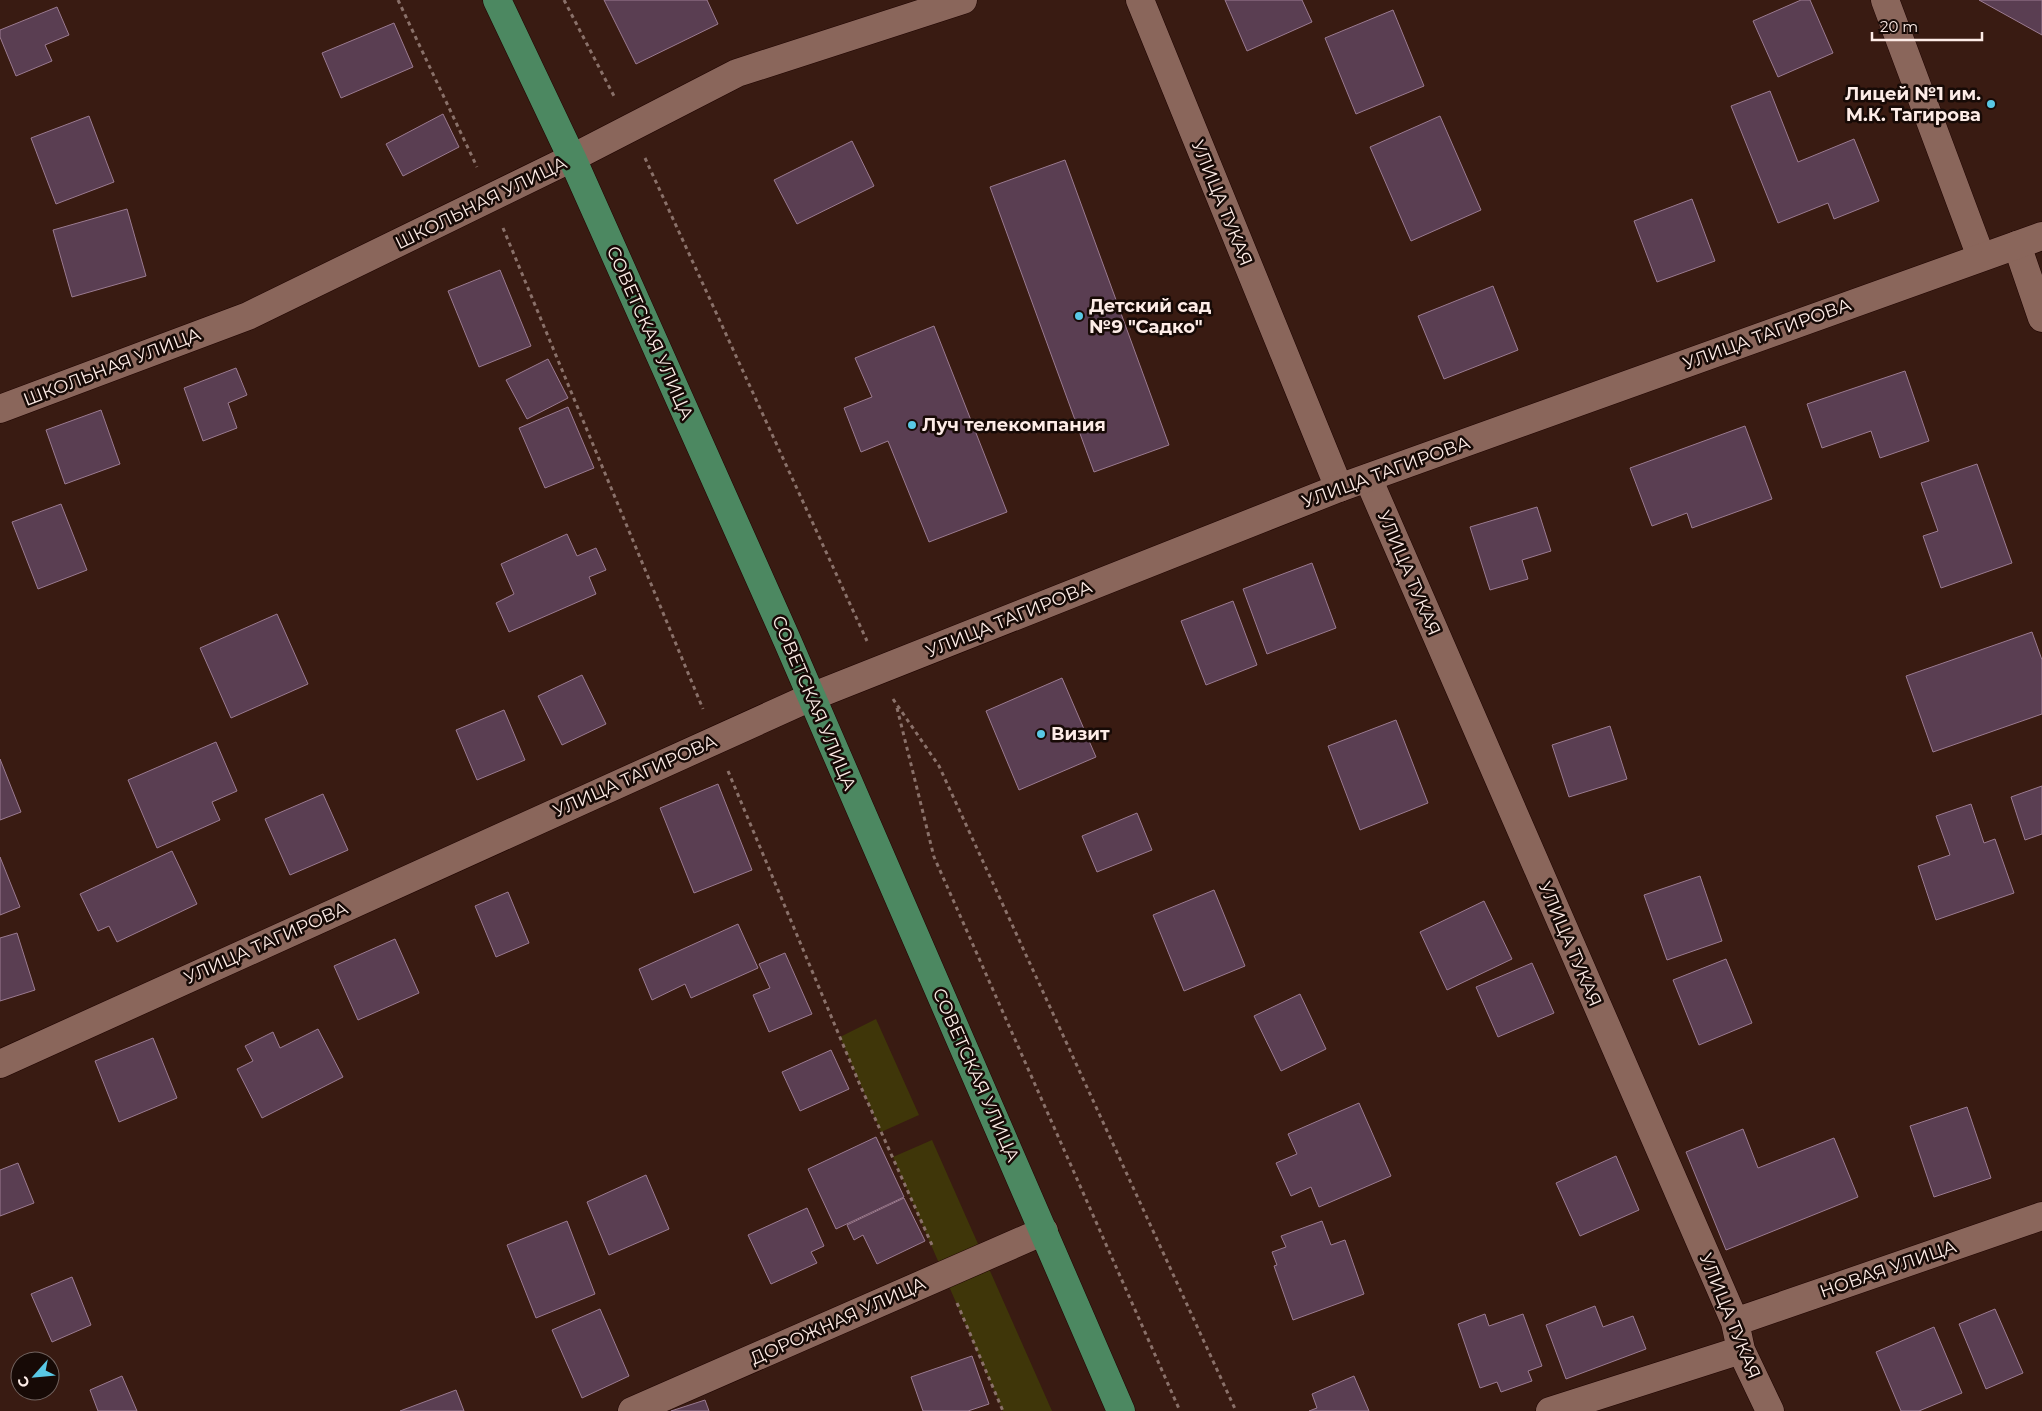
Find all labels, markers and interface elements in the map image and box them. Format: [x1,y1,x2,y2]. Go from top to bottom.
scale bar [1872,10,1982,42]
text: 20 m [1880,17,1918,36]
place label: Лицей №1 им. М.К. Тагирова [1845,83,1981,126]
marker: Лицей №1 им. М.К. Тагирова [1985,98,1997,110]
street label: УЛИЦА ТУКАЯ [1187,137,1257,269]
street label: ШКОЛЬНАЯ УЛИЦА [392,152,571,254]
street label: СОВЕТСКАЯ УЛИЦА [602,243,699,424]
street label: УЛИЦА ТАГИРОВА [1680,293,1855,375]
place label: Детский сад №9 "Садко" [1089,295,1212,338]
marker: Детский сад №9 "Садко" [1073,310,1085,322]
street label: ШКОЛЬНАЯ УЛИЦА [20,323,204,411]
place label: Луч телекомпания [922,414,1106,436]
marker: Луч телекомпания [906,419,918,431]
street label: УЛИЦА ТАГИРОВА [1299,431,1474,513]
street label: УЛИЦА ТУКАЯ [1373,507,1445,639]
street label: УЛИЦА ТАГИРОВА [923,575,1096,662]
street label: СОВЕТСКАЯ УЛИЦА [767,612,861,794]
place label: Визит [1051,723,1110,745]
marker: Визит [1035,728,1047,740]
street label: УЛИЦА ТАГИРОВА [550,730,721,822]
street label: УЛИЦА ТУКАЯ [1534,878,1606,1010]
street label: УЛИЦА ТАГИРОВА [181,897,352,989]
street label: СОВЕТСКАЯ УЛИЦА [928,985,1025,1166]
street label: НОВАЯ УЛИЦА [1817,1235,1960,1303]
street label: УЛИЦА ТУКАЯ [1695,1250,1765,1382]
street label: ДОРОЖНАЯ УЛИЦА [747,1272,930,1370]
north arrow [10,1351,60,1401]
text: С [13,1373,34,1391]

